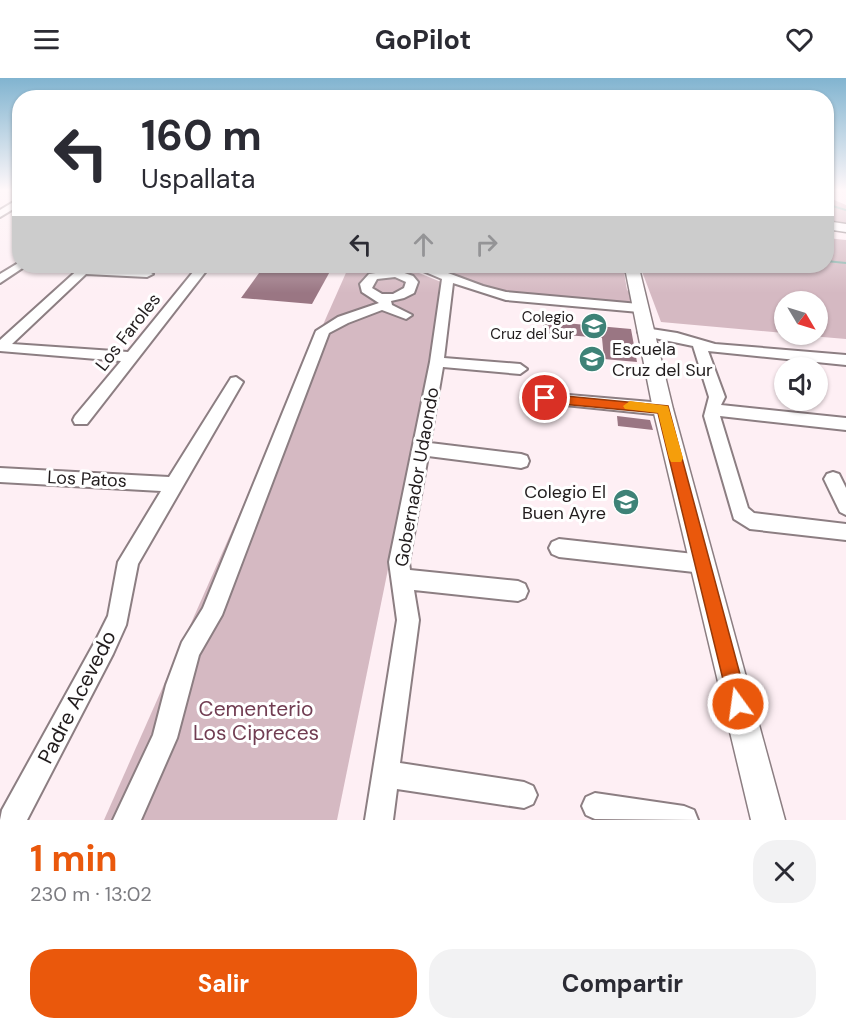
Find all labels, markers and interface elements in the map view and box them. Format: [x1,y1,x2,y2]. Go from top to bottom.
text: GoPilot [375,22,471,57]
icon: menu [30,23,63,56]
icon: heart [783,23,816,56]
text: 160 m [141,108,262,163]
icon: left [42,114,120,192]
text: Uspallata [141,161,255,196]
icon: left [344,228,377,261]
icon: ahead [407,228,440,261]
icon: right [470,228,503,261]
street label: Los Faroles [90,288,166,376]
north arrow [774,291,828,345]
map controls [774,291,828,411]
place label: Colegio Cruz del Sur [490,307,574,344]
school or university icon: Colegio Cruz del Sur [579,311,609,341]
place label: Escuela Cruz del Sur [612,337,713,382]
school or university icon: Escuela Cruz del Sur [577,344,607,374]
button: sound [774,357,828,411]
pin [519,372,570,423]
icon: arrive [528,381,561,414]
street label: Gobernador Udaondo [389,385,445,569]
street label: Los Patos [47,465,127,493]
place label: Colegio El Buen Ayre [522,480,606,525]
school or university icon: Colegio El Buen Ayre [611,487,641,517]
street label: Padre Acevedo [31,626,123,768]
position arrow [706,672,770,736]
park label: Cementerio Los Cipreces [193,695,319,747]
text: 1 min [30,835,118,882]
button: close [753,840,816,903]
text: 230 m · 13:02 [30,881,152,907]
button: Salir [30,949,417,1018]
button: Compartir [429,949,816,1018]

